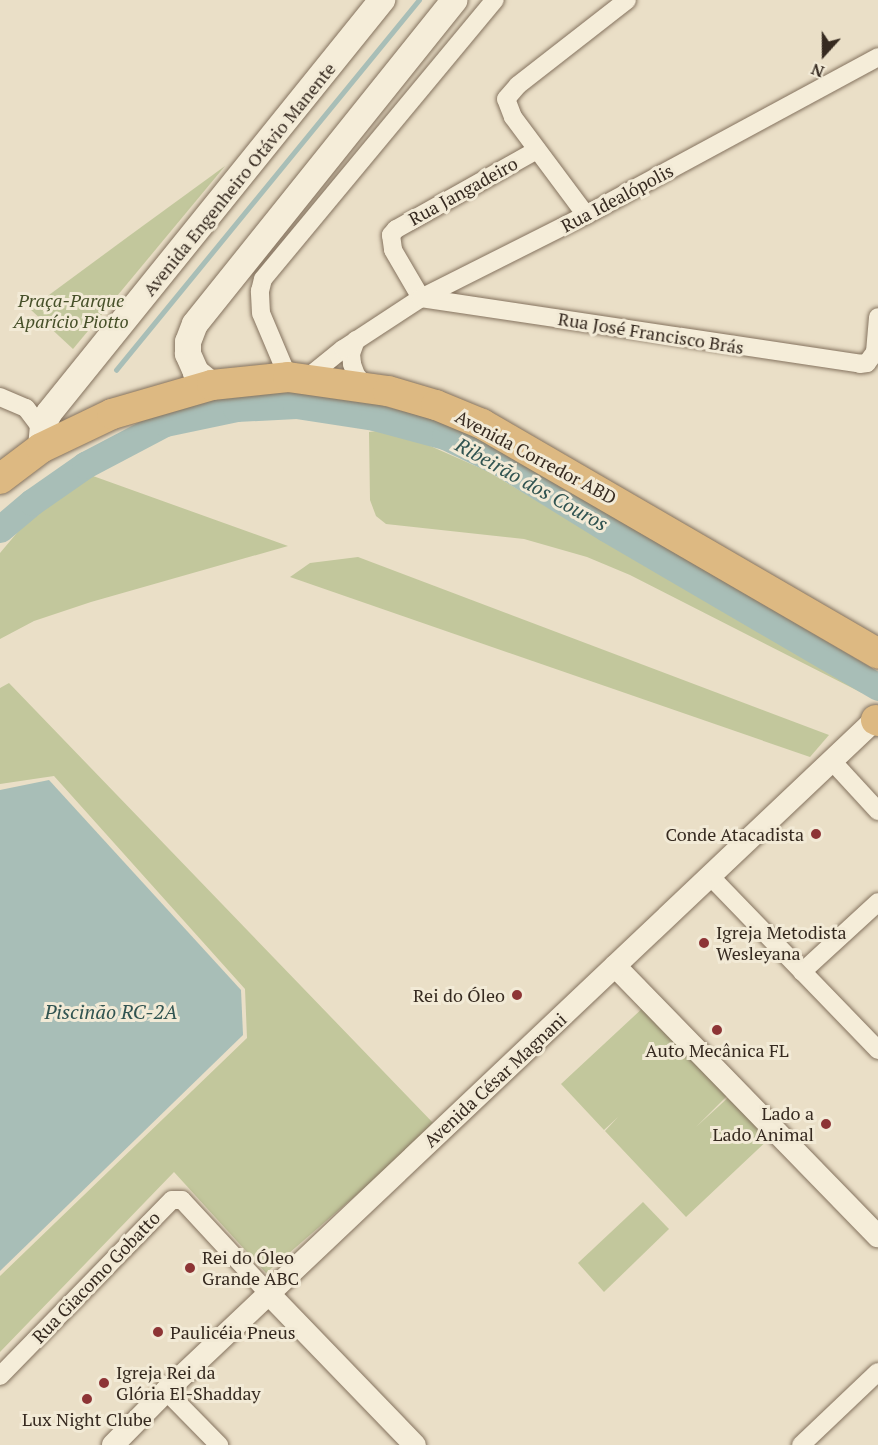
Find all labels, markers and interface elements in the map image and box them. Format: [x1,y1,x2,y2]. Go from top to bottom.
north arrow [794,24,854,84]
street label: Avenida Engenheiro Otávio Manente [138,58,340,300]
text: N [808,58,827,83]
street label: Rua Jangadeiro [405,152,521,230]
street label: Rua Idealópolis [557,159,677,237]
park label: Praça-Parque Aparício Piotto [13,290,129,332]
street label: Rua José Francisco Brás [557,308,745,358]
street label: Avenida Corredor ABD [452,405,620,509]
water label: Ribeirão dos Couros [452,432,612,536]
place label: Conde Atacadista [665,823,804,845]
marker: Conde Atacadista [809,827,823,841]
place label: Igreja Metodista Wesleyana [716,922,847,964]
marker: Igreja Metodista Wesleyana [697,936,711,950]
place label: Rei do Óleo [413,984,505,1006]
marker: Rei do Óleo [510,988,524,1002]
water label: Piscinão RC-2A [44,999,178,1023]
street label: Avenida César Magnani [419,1008,571,1152]
marker: Auto Mecânica FL [710,1023,724,1037]
place label: Auto Mecânica FL [645,1039,789,1061]
place label: Lado a Lado Animal [712,1103,814,1146]
marker: Lado a Lado Animal [819,1117,833,1131]
street label: Rua Giacomo Gobatto [28,1207,164,1347]
place label: Rei do Óleo Grande ABC [202,1247,299,1290]
marker: Rei do Óleo Grande ABC [183,1261,197,1275]
place label: Paulicéia Pneus [170,1321,296,1343]
marker: Paulicéia Pneus [151,1325,165,1339]
place label: Igreja Rei da Glória El-Shadday [116,1362,261,1404]
marker: Igreja Rei da Glória El-Shadday [97,1376,111,1390]
marker: Lux Night Clube [80,1392,94,1406]
place label: Lux Night Clube [22,1408,152,1430]

